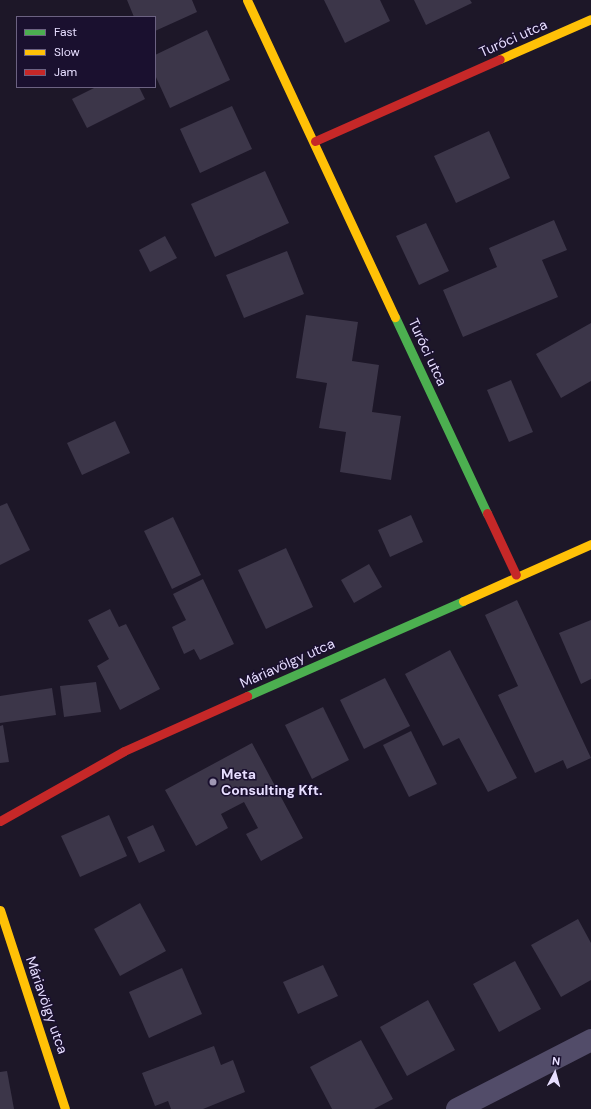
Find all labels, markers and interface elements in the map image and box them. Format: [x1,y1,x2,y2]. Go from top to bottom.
legend [16,16,156,88]
street label: Turóci utca [477,16,549,60]
text: Fast [54,24,77,40]
text: Slow [54,44,80,60]
text: Jam [54,64,77,80]
street label: Turóci utca [405,316,451,388]
street label: Máriavölgy utca [237,635,337,691]
place label: Meta Consulting Kft. [221,766,322,798]
marker: Meta Consulting Kft. [208,777,218,787]
street label: Máriavölgy utca [22,954,72,1056]
north arrow [535,1053,575,1093]
text: N [552,1054,561,1068]

